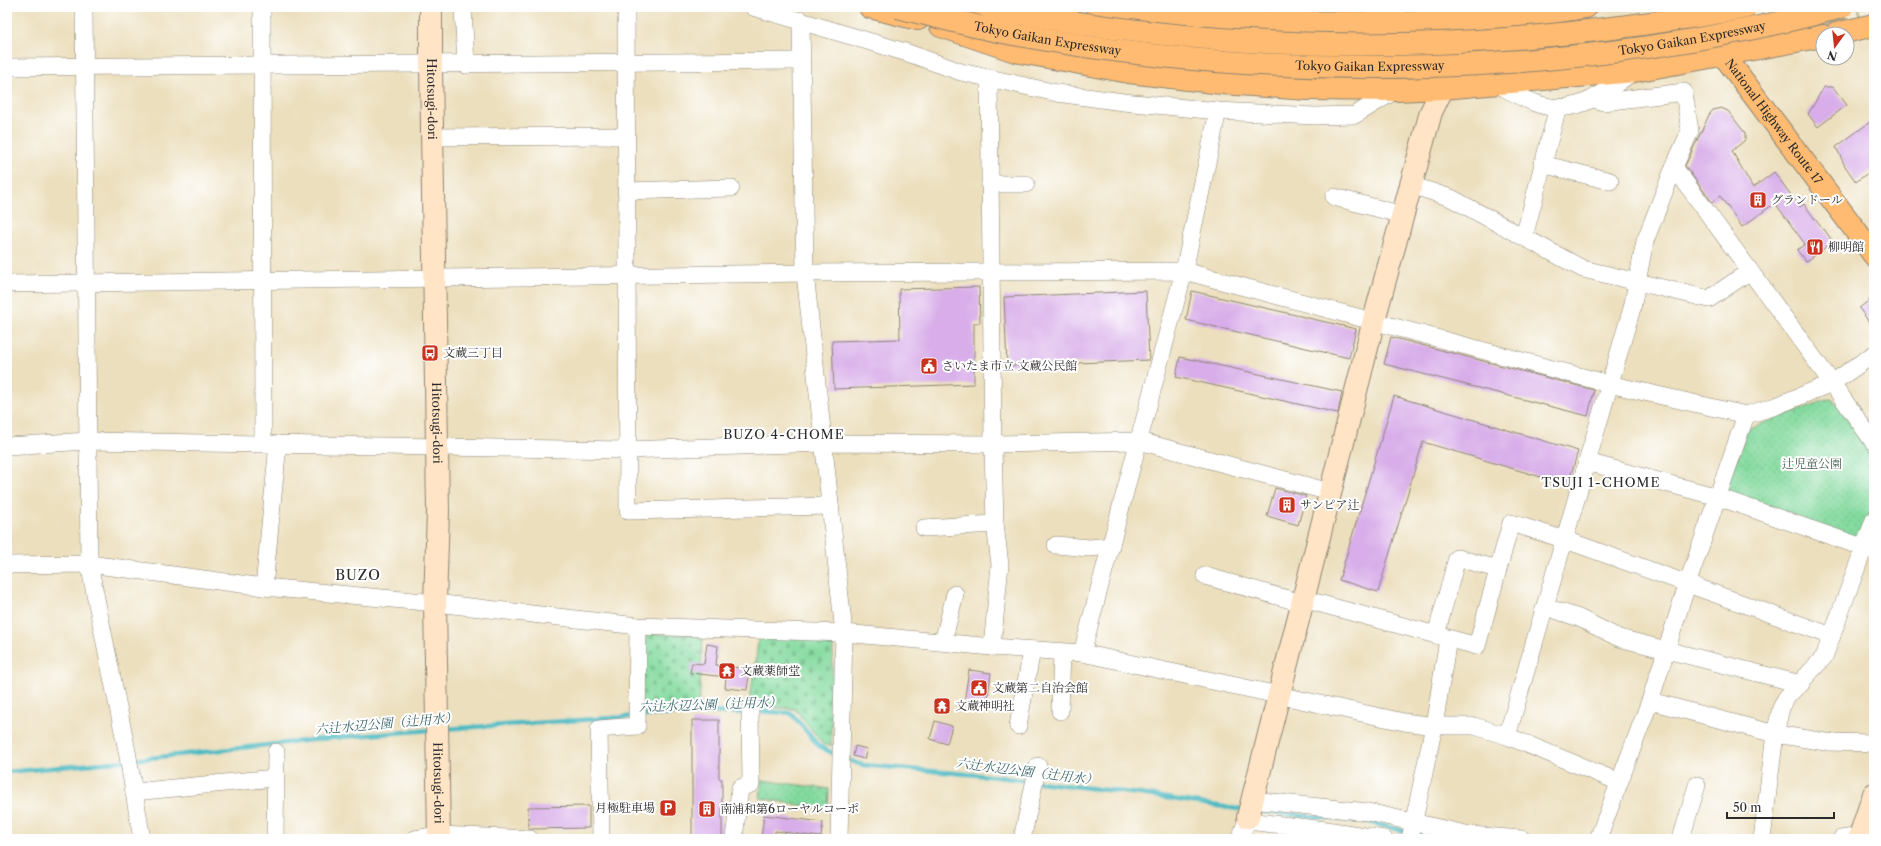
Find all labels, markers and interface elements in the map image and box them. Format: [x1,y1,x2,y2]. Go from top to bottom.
street label: Tokyo Gaikan Expressway [972,18,1123,58]
street label: Tokyo Gaikan Expressway [1617,18,1767,58]
north arrow [1815,26,1855,66]
text: N [1826,48,1839,64]
street label: National Highway Route 17 [1722,56,1826,187]
street label: Hitotsugi-dori [424,58,440,140]
street label: Tokyo Gaikan Expressway [1295,58,1445,74]
building icon: グランドール [1748,190,1768,210]
place label: グランドール [1771,192,1843,207]
restaurant icon: 柳明館 [1805,237,1825,257]
place label: 柳明館 [1828,239,1864,254]
bus stop icon: 文蔵三丁目 [420,343,440,363]
place label: 文蔵三丁目 [443,345,503,360]
public building icon: さいたま市立 文蔵公民館 [919,356,939,376]
place label: さいたま市立 文蔵公民館 [942,358,1077,373]
street label: Hitotsugi-dori [429,382,445,464]
district label: BUZO 4-CHOME [723,426,845,442]
park label: 辻児童公園 [1782,456,1842,471]
district label: TSUJI 1-CHOME [1542,474,1660,490]
building icon: サンピア辻 [1277,495,1297,515]
place label: サンピア辻 [1300,497,1359,512]
district label: BUZO [335,566,381,584]
temple icon: 文蔵薬師堂 [717,661,737,681]
place label: 文蔵薬師堂 [740,663,800,678]
public building icon: 文蔵第二自治会館 [969,678,989,698]
place label: 文蔵第二自治会館 [992,680,1088,695]
water label: 六辻水辺公園（辻用水） [638,694,782,714]
temple icon: 文蔵神明社 [932,696,952,716]
place label: 文蔵神明社 [955,698,1015,713]
water label: 六辻水辺公園（辻用水） [314,709,458,737]
street label: Hitotsugi-dori [430,742,447,824]
water label: 六辻水辺公園（辻用水） [955,754,1099,788]
scale bar [1727,794,1834,820]
parking icon: 月極駐車場 [658,798,678,818]
building icon: 南浦和第6ローヤルコーポ [697,799,717,819]
place label: 月極駐車場 [595,800,655,815]
text: 50 m [1733,800,1762,815]
place label: 南浦和第6ローヤルコーポ [720,801,859,816]

